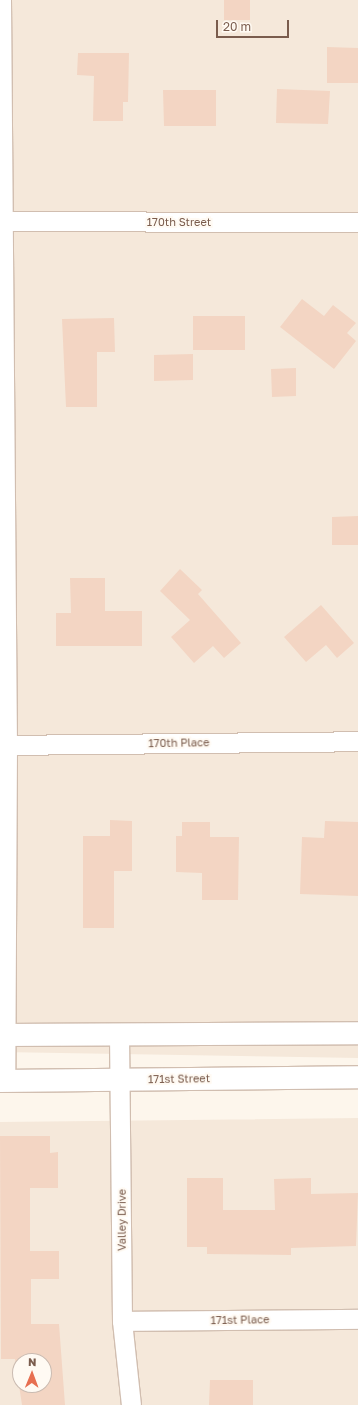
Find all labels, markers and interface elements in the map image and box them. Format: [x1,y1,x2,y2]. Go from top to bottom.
scale bar [218,12,291,38]
text: 20 m [223,19,251,34]
street label: 170th Street [147,215,211,229]
street label: 170th Place [148,736,210,750]
street label: 171st Street [148,1072,210,1086]
street label: Valley Drive [115,1189,129,1251]
street label: 171st Place [210,1313,270,1327]
north arrow [12,1353,52,1393]
text: N [28,1355,37,1368]

